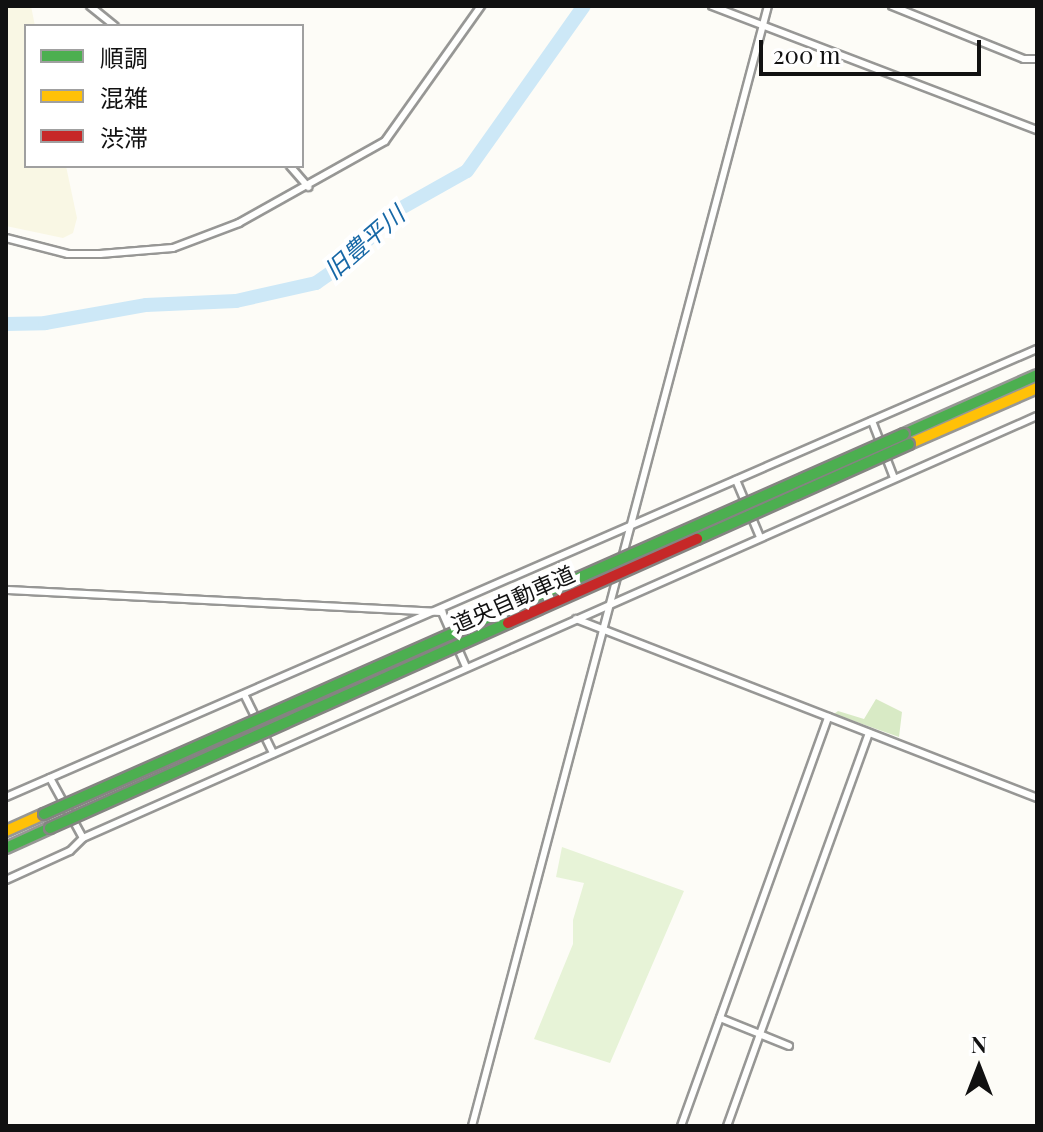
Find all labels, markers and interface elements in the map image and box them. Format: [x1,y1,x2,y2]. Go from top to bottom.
legend [24,24,304,168]
scale bar [763,24,985,74]
text: 200 m [773,38,841,70]
text: 順調 [100,41,148,73]
text: 混雑 [100,81,148,113]
text: 渋滞 [100,121,148,153]
water label: 旧豊平川 [318,200,410,284]
street label: 道央自動車道 [447,560,579,638]
north arrow [939,1028,1019,1108]
text: N [971,1029,987,1059]

